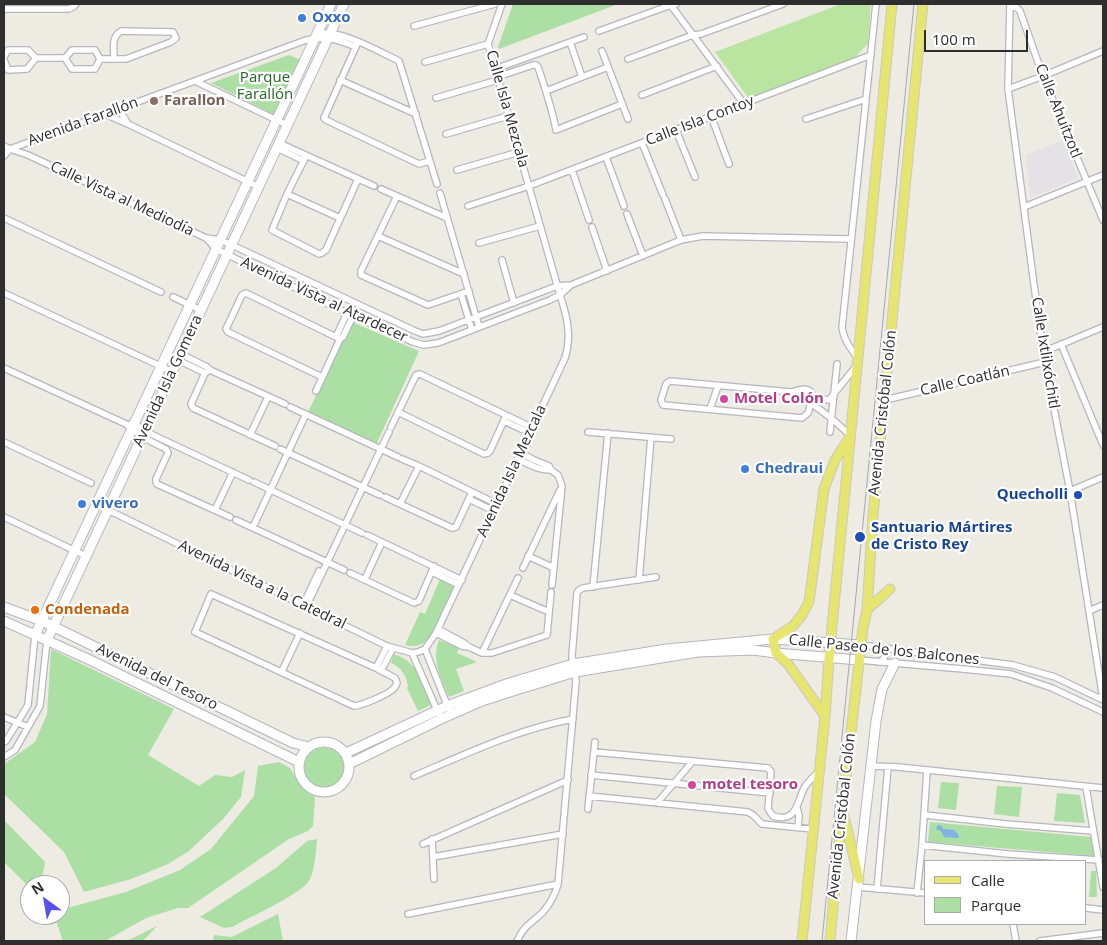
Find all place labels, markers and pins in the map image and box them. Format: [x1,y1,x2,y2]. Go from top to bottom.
place label: Oxxo [312,9,351,27]
marker: Oxxo [296,12,308,24]
place label: Farallon [164,92,225,110]
marker: Farallon [148,95,160,107]
place label: Motel Colón [734,390,824,408]
marker: Motel Colón [718,393,730,405]
place label: Chedraui [755,460,823,478]
marker: Chedraui [739,463,751,475]
place label: Quecholli [997,486,1068,504]
marker: Quecholli [1072,489,1084,501]
place label: vivero [92,495,139,513]
marker: vivero [76,498,88,510]
place label: Santuario Mártires de Cristo Rey [871,519,1012,554]
marker: Santuario Mártires de Cristo Rey [853,530,867,544]
place label: Condenada [45,601,130,619]
marker: Condenada [29,604,41,616]
place label: motel tesoro [702,776,798,794]
marker: motel tesoro [686,779,698,791]

